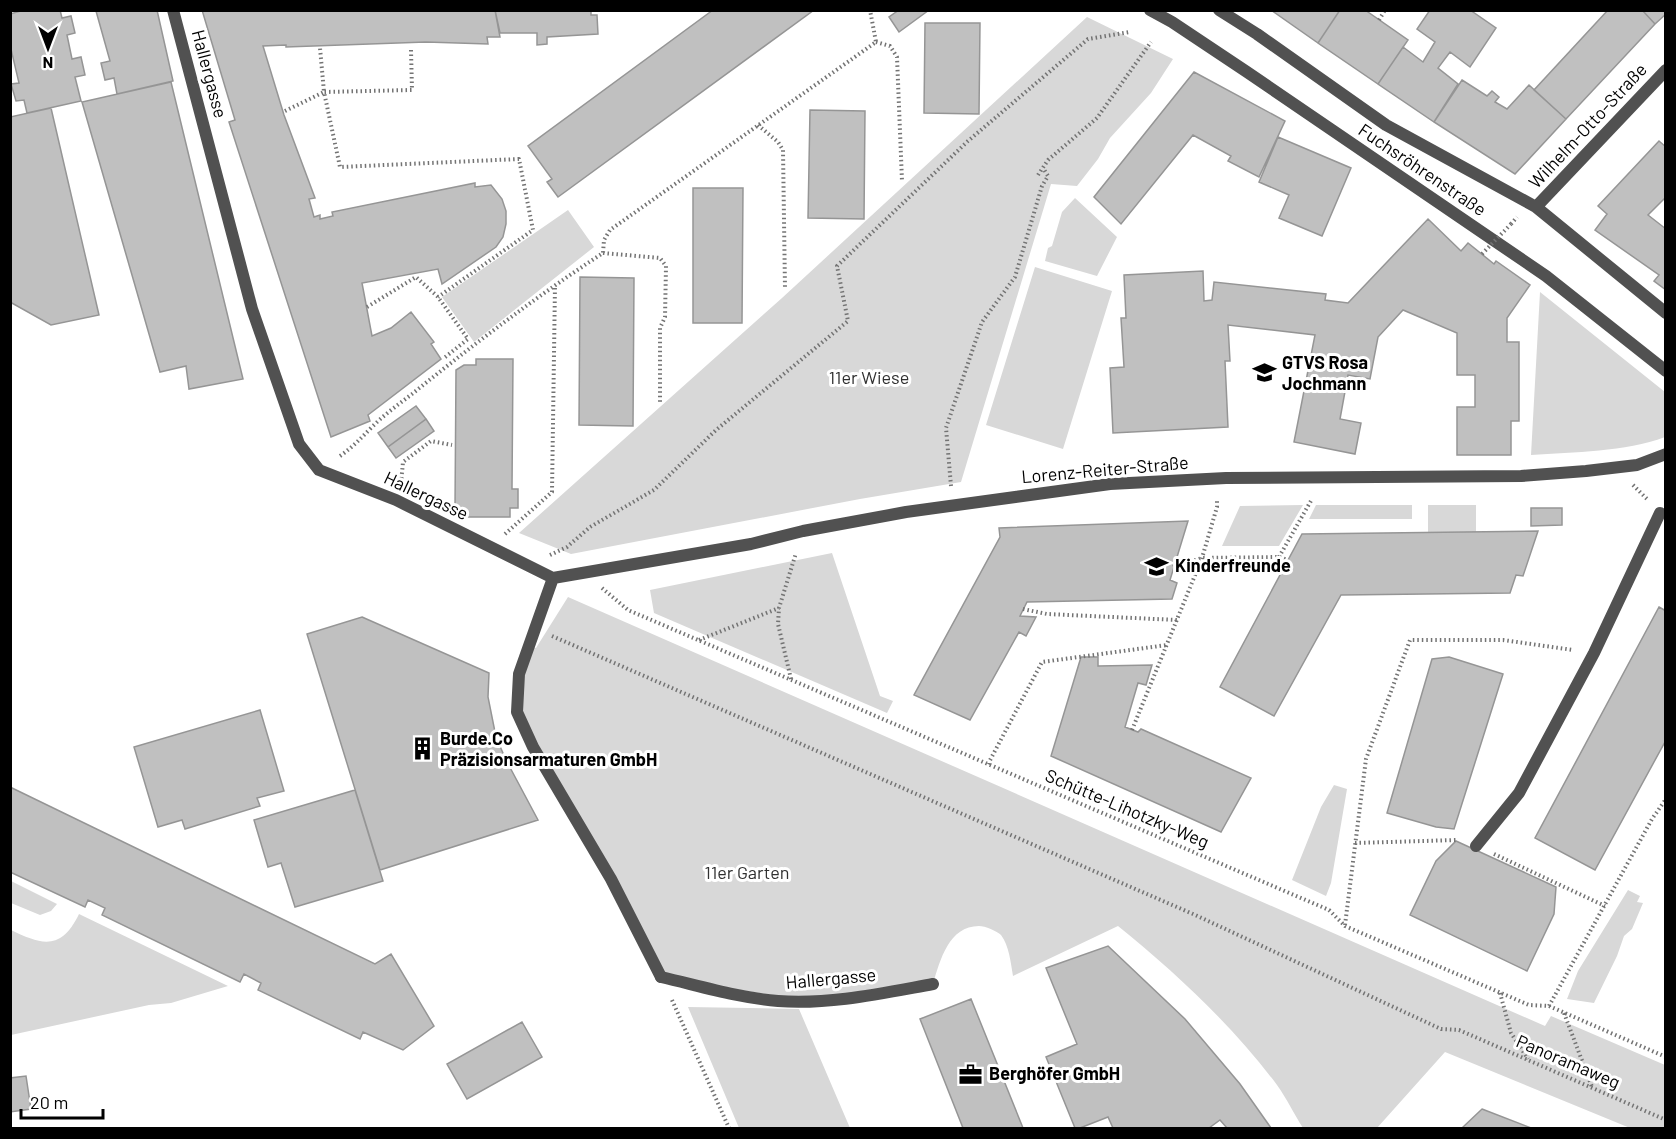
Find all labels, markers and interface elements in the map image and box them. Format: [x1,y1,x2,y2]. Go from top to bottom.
north arrow [18,18,78,78]
street label: Hallergasse [188,27,232,120]
text: N [43,54,53,73]
street label: Wilhelm-Otto-Straße [1524,58,1651,192]
street label: Fuchsröhrenstraße [1354,118,1491,220]
place label: GTVS Rosa Jochmann [1282,351,1368,394]
school or university icon: GTVS Rosa Jochmann [1251,360,1277,386]
park label: 11er Wiese [829,366,909,388]
street label: Lorenz-Reiter-Straße [1020,451,1189,487]
street label: Hallergasse [381,466,472,524]
school or university icon: Kinderfreunde [1144,553,1170,579]
place label: Kinderfreunde [1175,554,1291,576]
place label: Burde.Co Präzisionsarmaturen GmbH [440,727,657,770]
building icon: Burde.Co Präzisionsarmaturen GmbH [409,736,435,762]
street label: Schütte-Lihotzky-Weg [1042,764,1213,853]
park label: 11er Garten [705,861,789,883]
street label: Hallergasse [785,963,877,993]
street label: Panoramaweg [1513,1029,1624,1093]
office icon: Berghöfer GmbH [958,1061,984,1087]
place label: Berghöfer GmbH [989,1062,1120,1084]
scale bar [21,1082,104,1120]
text: 20 m [30,1091,68,1113]

